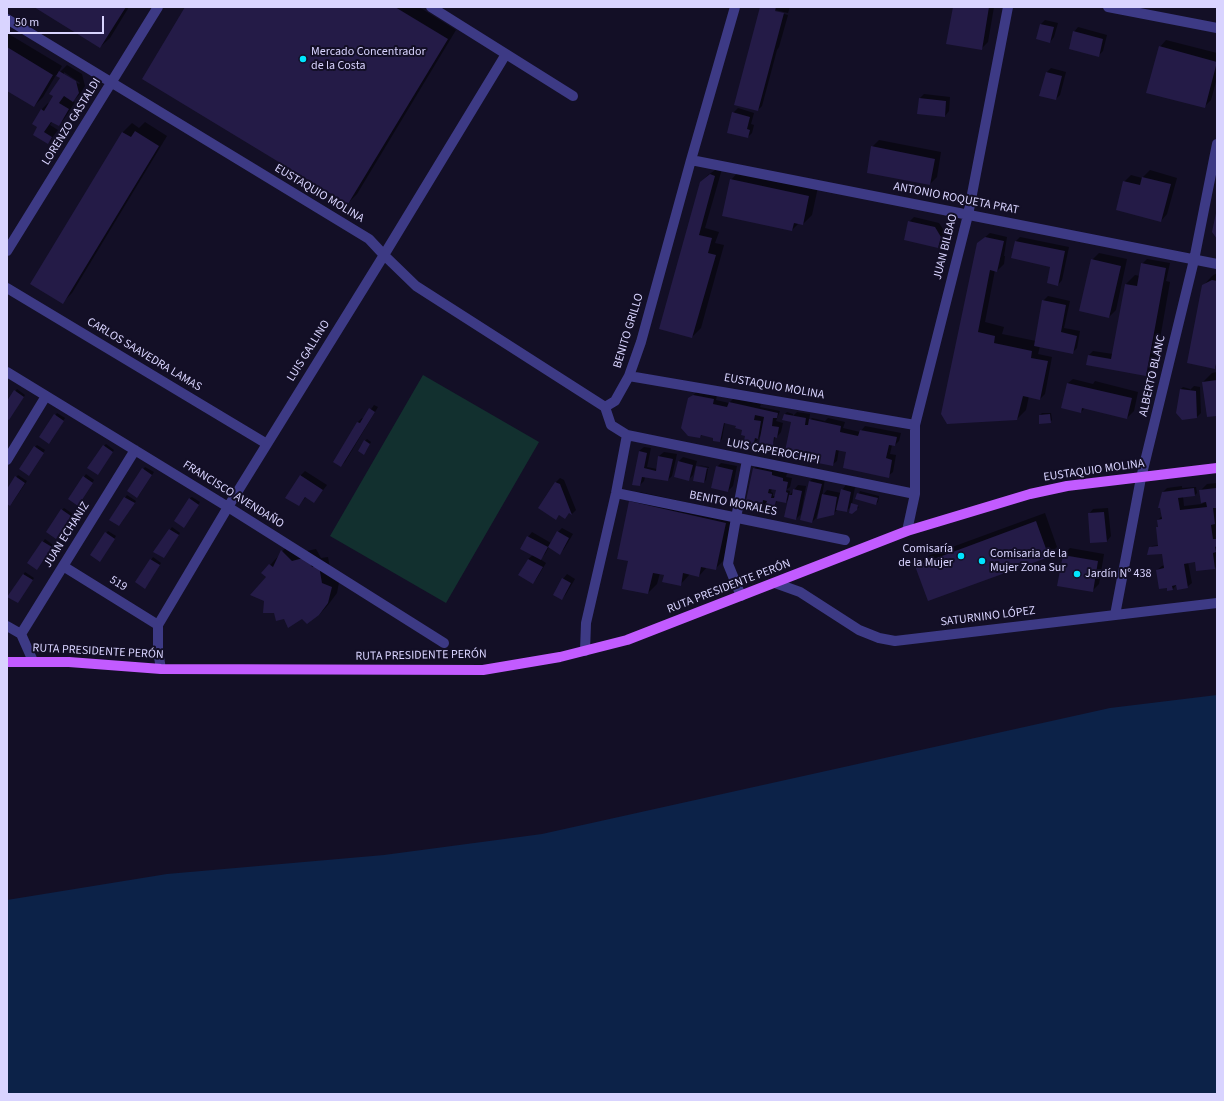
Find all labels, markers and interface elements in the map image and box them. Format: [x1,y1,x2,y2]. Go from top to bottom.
scale bar [10,8,106,34]
text: 50 m [15,14,39,31]
place label: Mercado Concentrador de la Costa [311,45,426,73]
marker: Mercado Concentrador de la Costa [298,54,308,64]
street label: LORENZO GASTALDI [39,76,105,168]
street label: EUSTAQUIO MOLINA [272,162,366,226]
street label: ANTONIO ROQUETA PRAT [892,180,1020,218]
street label: JUAN BILBAO [931,213,961,281]
street label: BENITO GRILLO [611,292,647,370]
street label: CARLOS SAAVEDRA LAMAS [84,315,204,395]
street label: LUIS GALLINO [284,318,334,384]
street label: ALBERTO BLANC [1137,334,1169,418]
street label: EUSTAQUIO MOLINA [723,371,825,403]
street label: LUIS CAPEROCHIPI [725,436,821,468]
street label: EUSTAQUIO MOLINA [1043,457,1145,485]
street label: FRANCISCO AVENDAÑO [180,458,286,532]
street label: BENITO MORALES [688,488,778,520]
street label: JUAN ECHANIZ [41,499,93,571]
place label: Comisaría de la Mujer [898,542,953,570]
place label: Comisaria de la Mujer Zona Sur [990,547,1067,575]
marker: Comisaría de la Mujer [956,551,966,561]
marker: Comisaria de la Mujer Zona Sur [977,556,987,566]
street label: RUTA PRESIDENTE PERÓN [665,557,793,617]
place label: Jardín N° 438 [1085,567,1151,581]
marker: Jardín N° 438 [1072,569,1082,579]
street label: 519 [107,573,129,595]
street label: SATURNINO LÓPEZ [940,604,1036,630]
street label: RUTA PRESIDENTE PERÓN [32,641,164,663]
street label: RUTA PRESIDENTE PERÓN [355,648,487,664]

